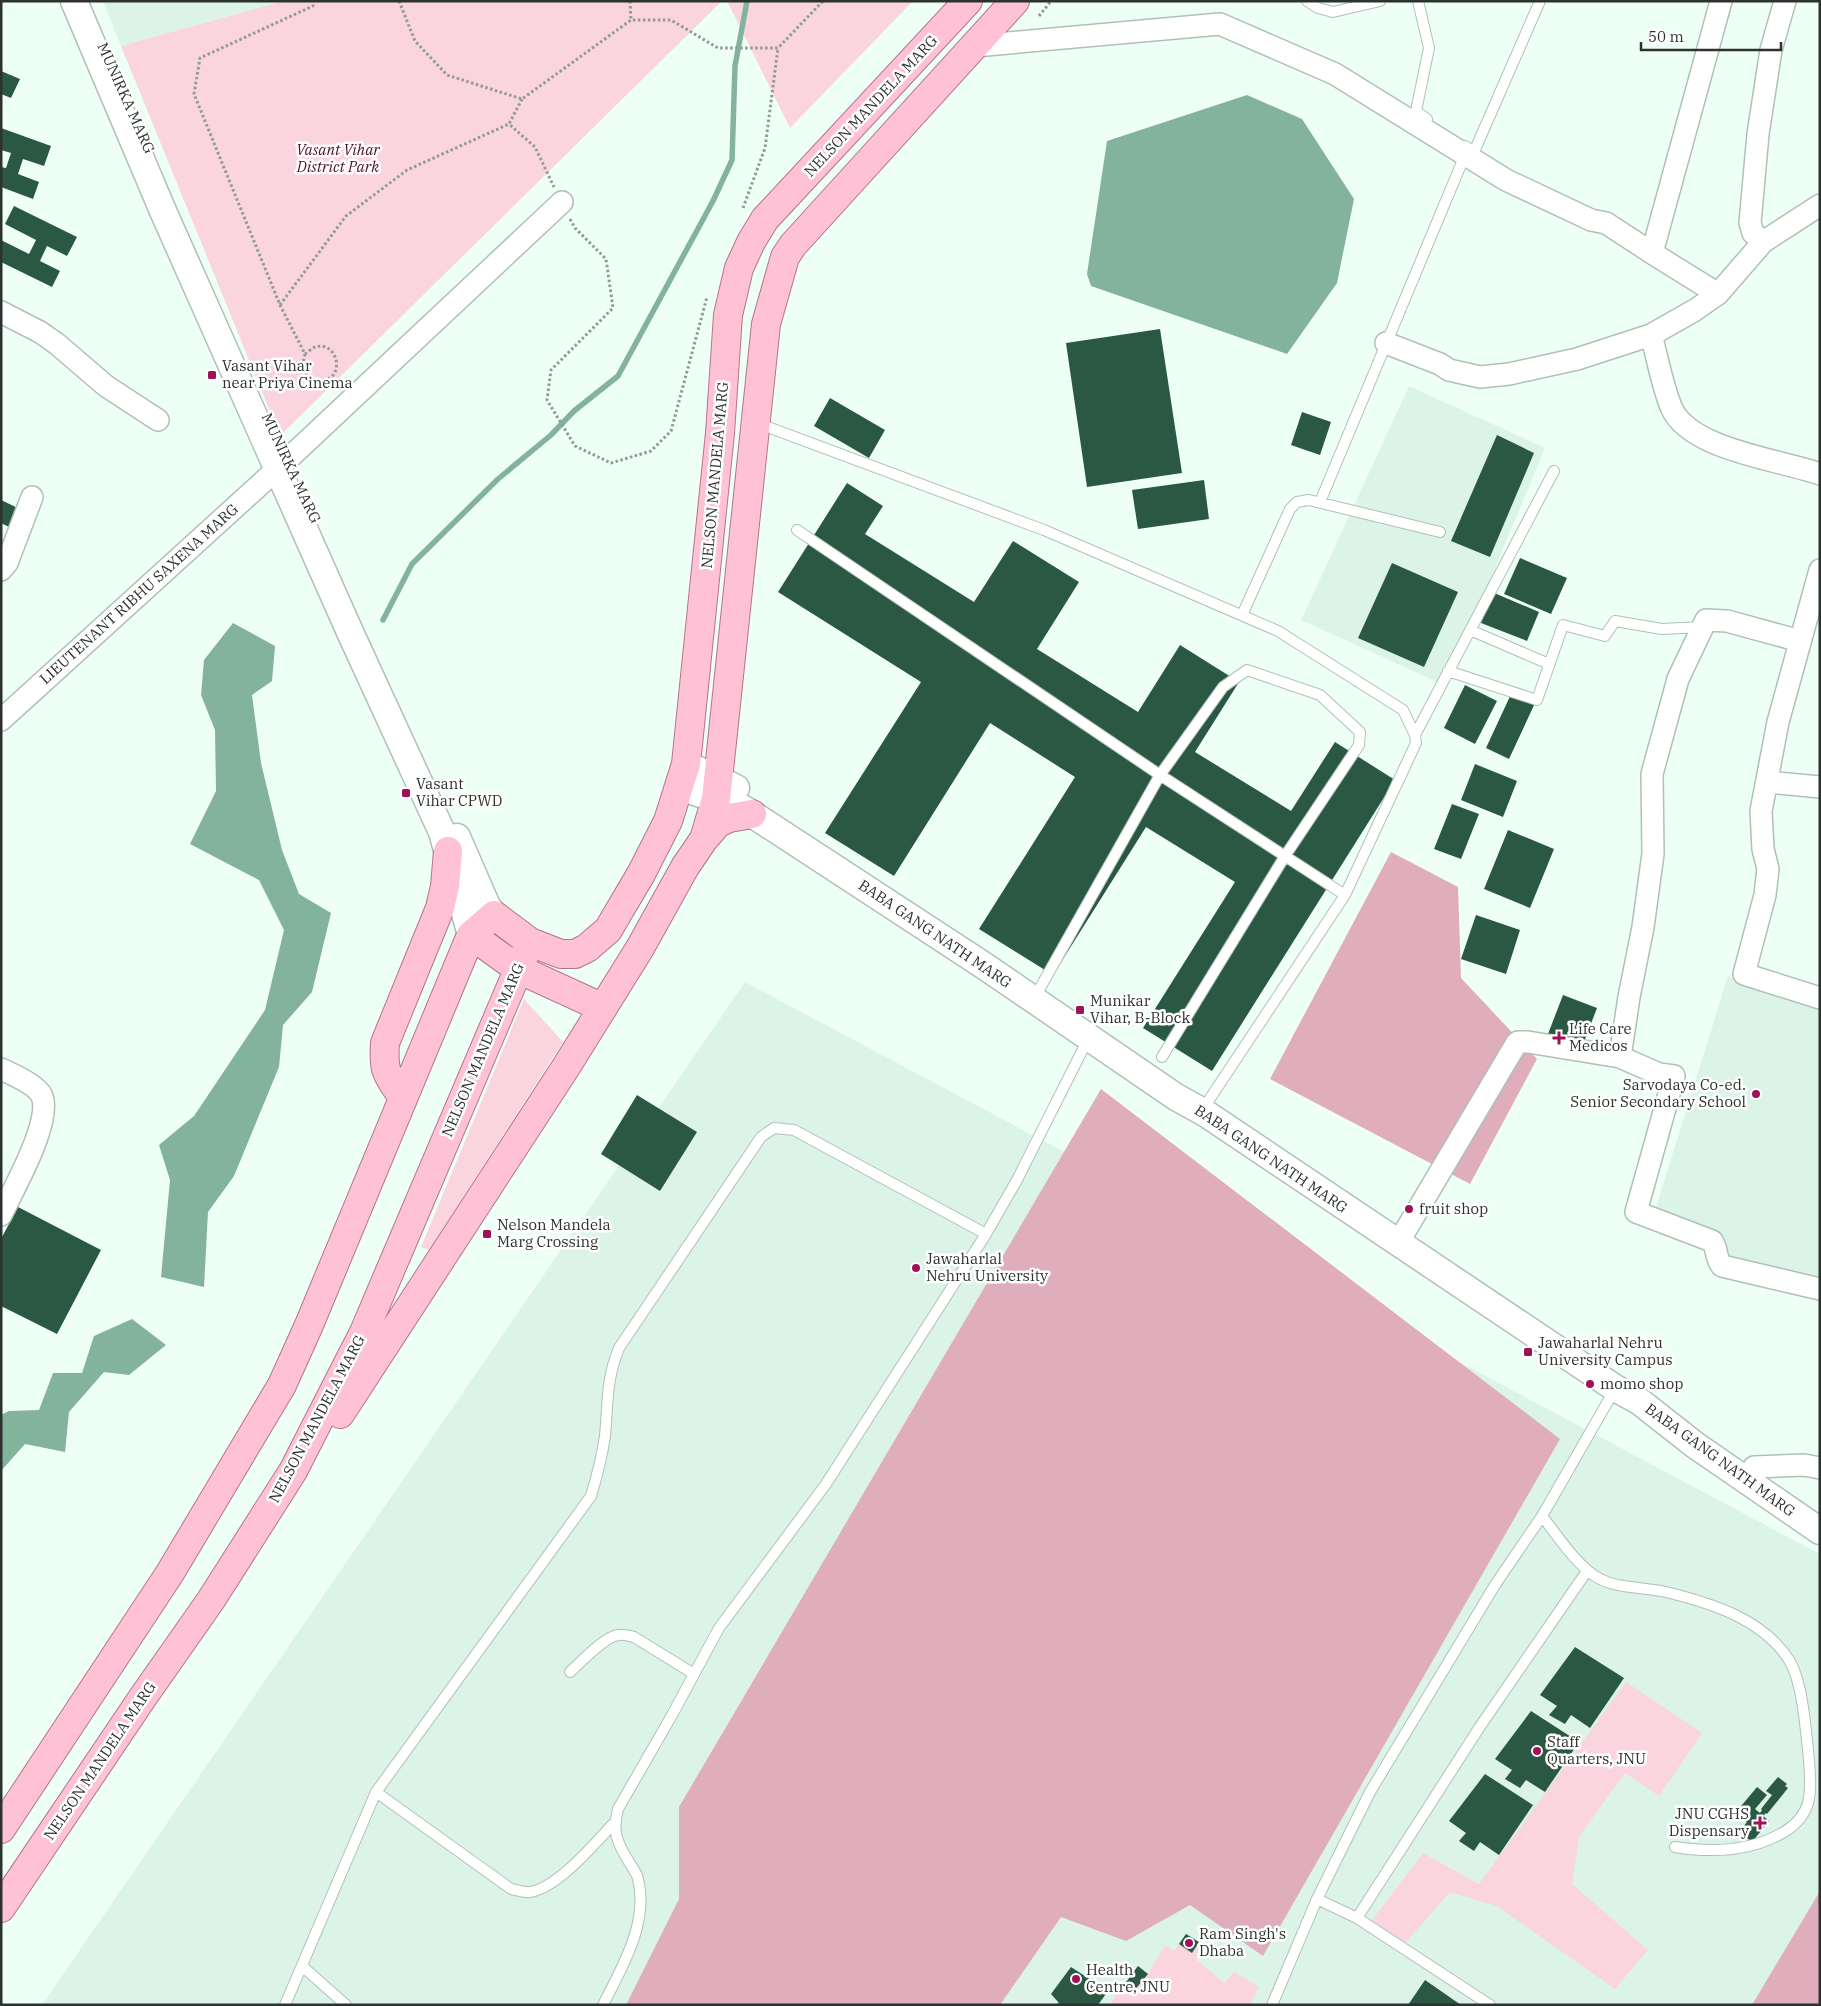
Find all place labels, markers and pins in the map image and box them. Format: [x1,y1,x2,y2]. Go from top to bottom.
place label: Vasant Vihar near Priya Cinema [222,356,353,392]
marker: Vasant Vihar near Priya Cinema [206,369,218,381]
place label: Vasant Vihar CPWD [416,774,502,810]
marker: Vasant Vihar CPWD [400,787,412,799]
place label: Munikar Vihar, B-Block [1090,991,1190,1027]
marker: Munikar Vihar, B-Block [1074,1004,1086,1016]
place label: Life Care Medicos [1569,1019,1632,1055]
marker: Life Care Medicos [1553,1032,1565,1044]
place label: Sarvodaya Co-ed. Senior Secondary School [1570,1075,1746,1111]
marker: Sarvodaya Co-ed. Senior Secondary School [1750,1088,1762,1100]
place label: fruit shop [1419,1199,1488,1218]
marker: fruit shop [1403,1203,1415,1215]
place label: Nelson Mandela Marg Crossing [497,1215,611,1251]
marker: Nelson Mandela Marg Crossing [481,1228,493,1240]
place label: Jawaharlal Nehru University [926,1249,1048,1285]
marker: Jawaharlal Nehru University [910,1262,922,1274]
place label: Jawaharlal Nehru University Campus [1538,1333,1673,1369]
marker: Jawaharlal Nehru University Campus [1522,1346,1534,1358]
place label: momo shop [1600,1374,1683,1393]
marker: momo shop [1584,1378,1596,1390]
place label: Staff Quarters, JNU [1547,1732,1646,1768]
marker: Staff Quarters, JNU [1531,1745,1543,1757]
place label: JNU CGHS Dispensary [1669,1804,1749,1840]
marker: JNU CGHS Dispensary [1753,1816,1767,1830]
place label: Ram Singh's Dhaba [1199,1924,1286,1960]
marker: Ram Singh's Dhaba [1183,1937,1195,1949]
place label: Health Centre, JNU [1086,1960,1170,1996]
marker: Health Centre, JNU [1070,1973,1082,1985]

